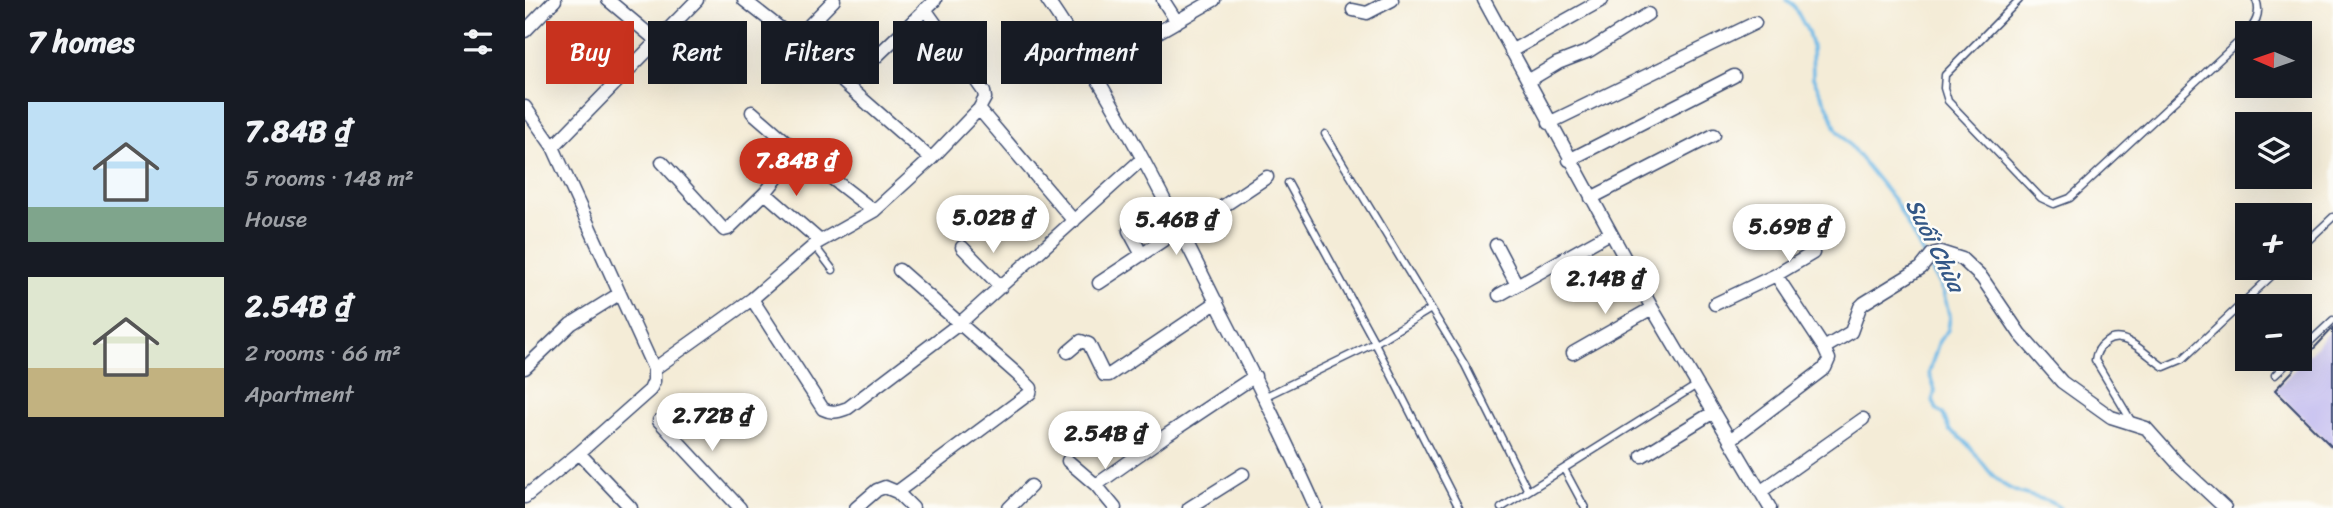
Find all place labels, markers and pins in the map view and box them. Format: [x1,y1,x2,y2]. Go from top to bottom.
pin: 7.84B ₫ [731,138,861,198]
pin: 5.02B ₫ [928,196,1058,255]
pin: 5.46B ₫ [1111,198,1241,257]
pin: 5.69B ₫ [1724,204,1854,264]
pin: 2.14B ₫ [1540,256,1670,316]
pin: 2.72B ₫ [647,393,777,453]
pin: 2.54B ₫ [1040,412,1170,471]

